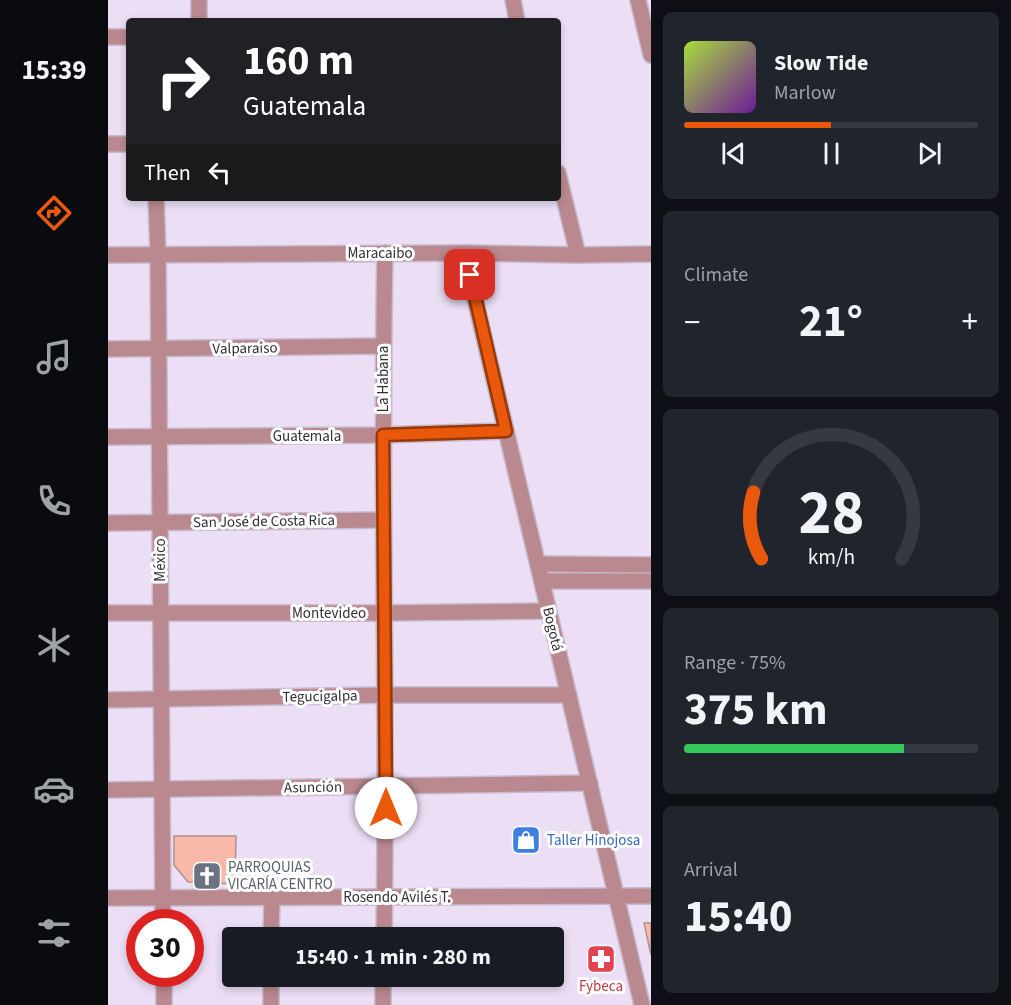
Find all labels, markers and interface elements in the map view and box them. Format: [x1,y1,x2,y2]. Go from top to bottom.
text: 160 m [243,31,354,91]
icon: right [144,42,222,120]
text: Slow Tide [774,47,868,79]
text: 15:39 [21,51,87,90]
text: Marlow [774,79,836,107]
text: Guatemala [243,87,366,126]
icon: previous [717,137,750,170]
icon: pause [815,137,848,170]
icon: next [913,137,946,170]
icon: left [203,156,236,189]
text: Then [144,157,191,189]
icon: directions [33,192,75,234]
street label: Maracaibo [347,243,413,264]
pin [444,249,495,300]
icon: arrive [453,258,486,291]
text: Climate [684,261,748,289]
text: 21° [799,290,863,354]
text: − [684,299,700,346]
text: + [962,299,978,346]
icon: music [33,336,75,378]
street label: Valparaiso [212,337,278,360]
street label: La Habana [373,346,394,412]
street label: Guatemala [273,426,341,447]
text: 28 [798,470,864,559]
icon: phone [33,480,75,522]
street label: San José de Costa Rica [193,510,335,533]
street label: México [150,538,171,582]
text: km/h [807,543,855,574]
street label: Montevideo [292,603,366,624]
street label: Bogotá [537,605,568,653]
icon: climate [33,624,75,666]
text: Range · 75% [684,649,785,677]
text: 375 km [684,678,828,742]
street label: Tegucigalpa [282,685,358,708]
icon: car [33,768,75,810]
street label: Asunción [284,776,342,799]
position arrow [354,776,418,840]
shop icon: Taller Hinojosa [510,824,542,856]
place label: Taller Hinojosa [547,830,640,851]
text: Arrival [684,856,738,884]
place label: PARROQUIAS VICARÍA CENTRO [228,857,333,895]
church icon: PARROQUIAS VICARÍA CENTRO [191,860,223,892]
text: 15:40 [684,885,793,949]
street label: Rosendo Avilés T. [343,887,451,908]
speed limit sign: 30 [126,909,204,987]
icon: filters [33,912,75,954]
text: 15:40 · 1 min · 280 m [295,941,491,973]
pharmacy icon: Fybeca [585,943,617,975]
place label: Fybeca [579,976,623,997]

